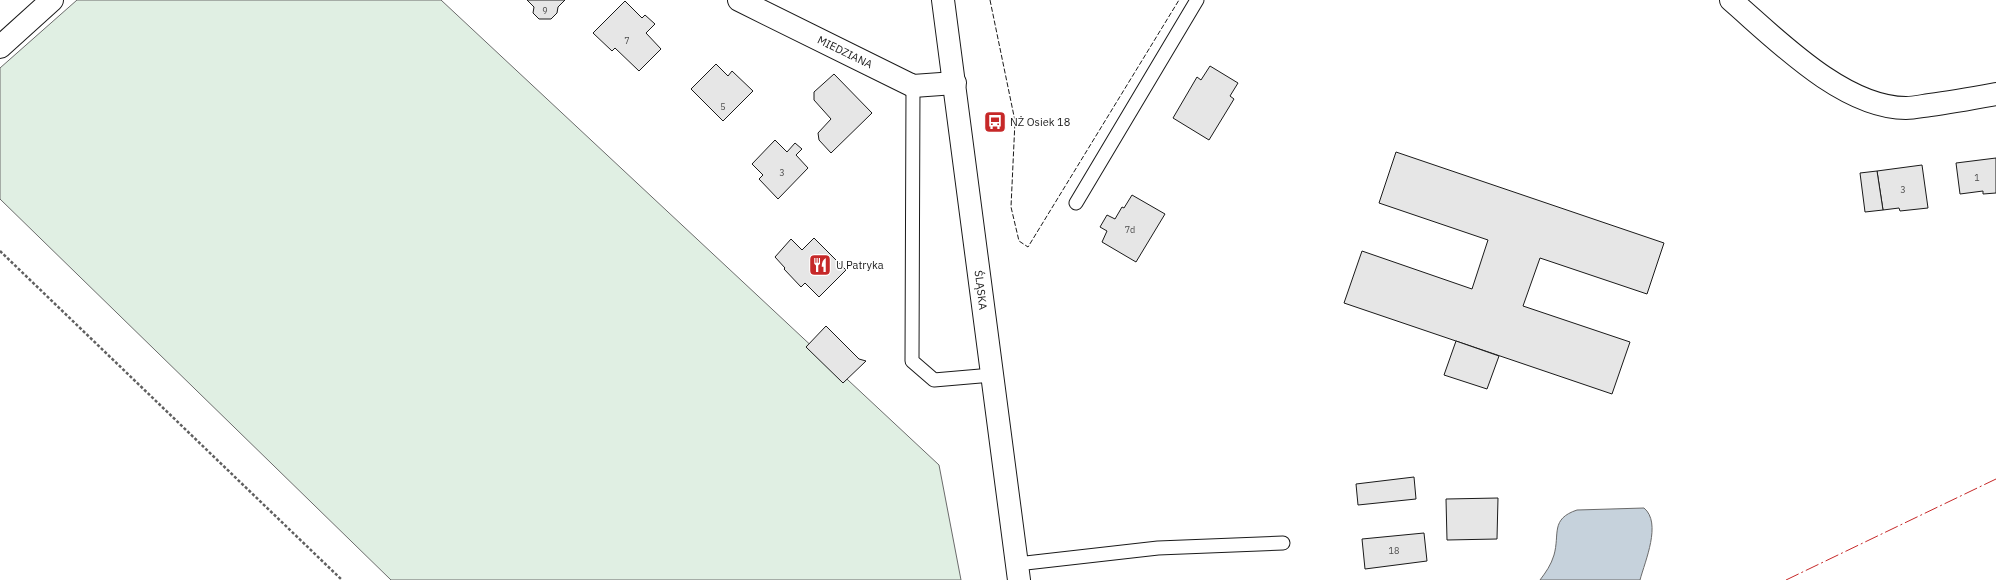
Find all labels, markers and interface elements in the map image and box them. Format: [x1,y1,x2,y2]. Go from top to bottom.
house number: 9 [542,5,548,16]
street label: MIEDZIANA [815,33,875,71]
house number: 7 [624,35,630,46]
house number: 5 [720,101,726,112]
bus stop icon: NŻ Osiek 18 [982,109,1008,135]
place label: NŻ Osiek 18 [1010,115,1070,129]
house number: 3 [779,167,785,178]
house number: 1 [1974,172,1980,183]
house number: 3 [1900,184,1906,195]
house number: 7d [1125,224,1135,235]
restaurant icon: U Patryka [807,252,833,278]
place label: U Patryka [836,258,884,272]
street label: ŚLĄSKA [972,270,990,310]
house number: 18 [1389,545,1399,556]

